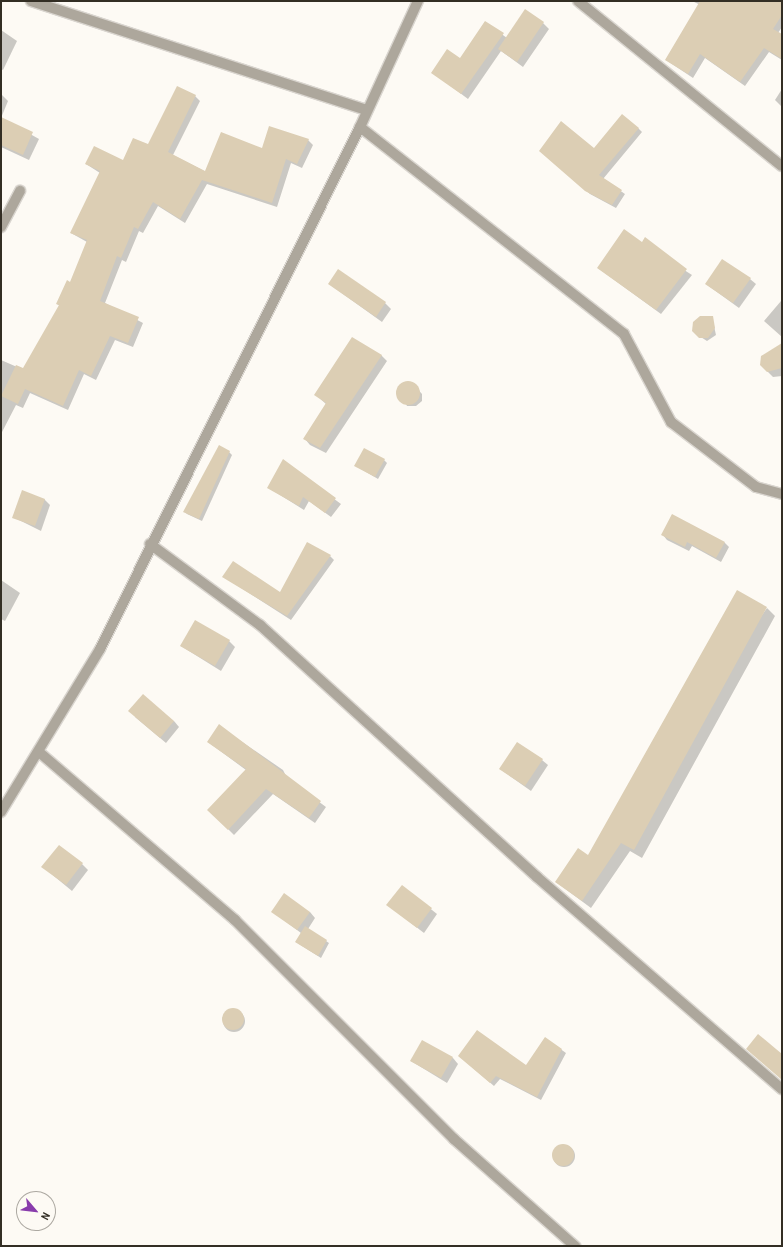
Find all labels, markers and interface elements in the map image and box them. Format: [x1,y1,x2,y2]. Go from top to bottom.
north arrow [16,1191,56,1231]
text: N [38,1210,53,1222]

